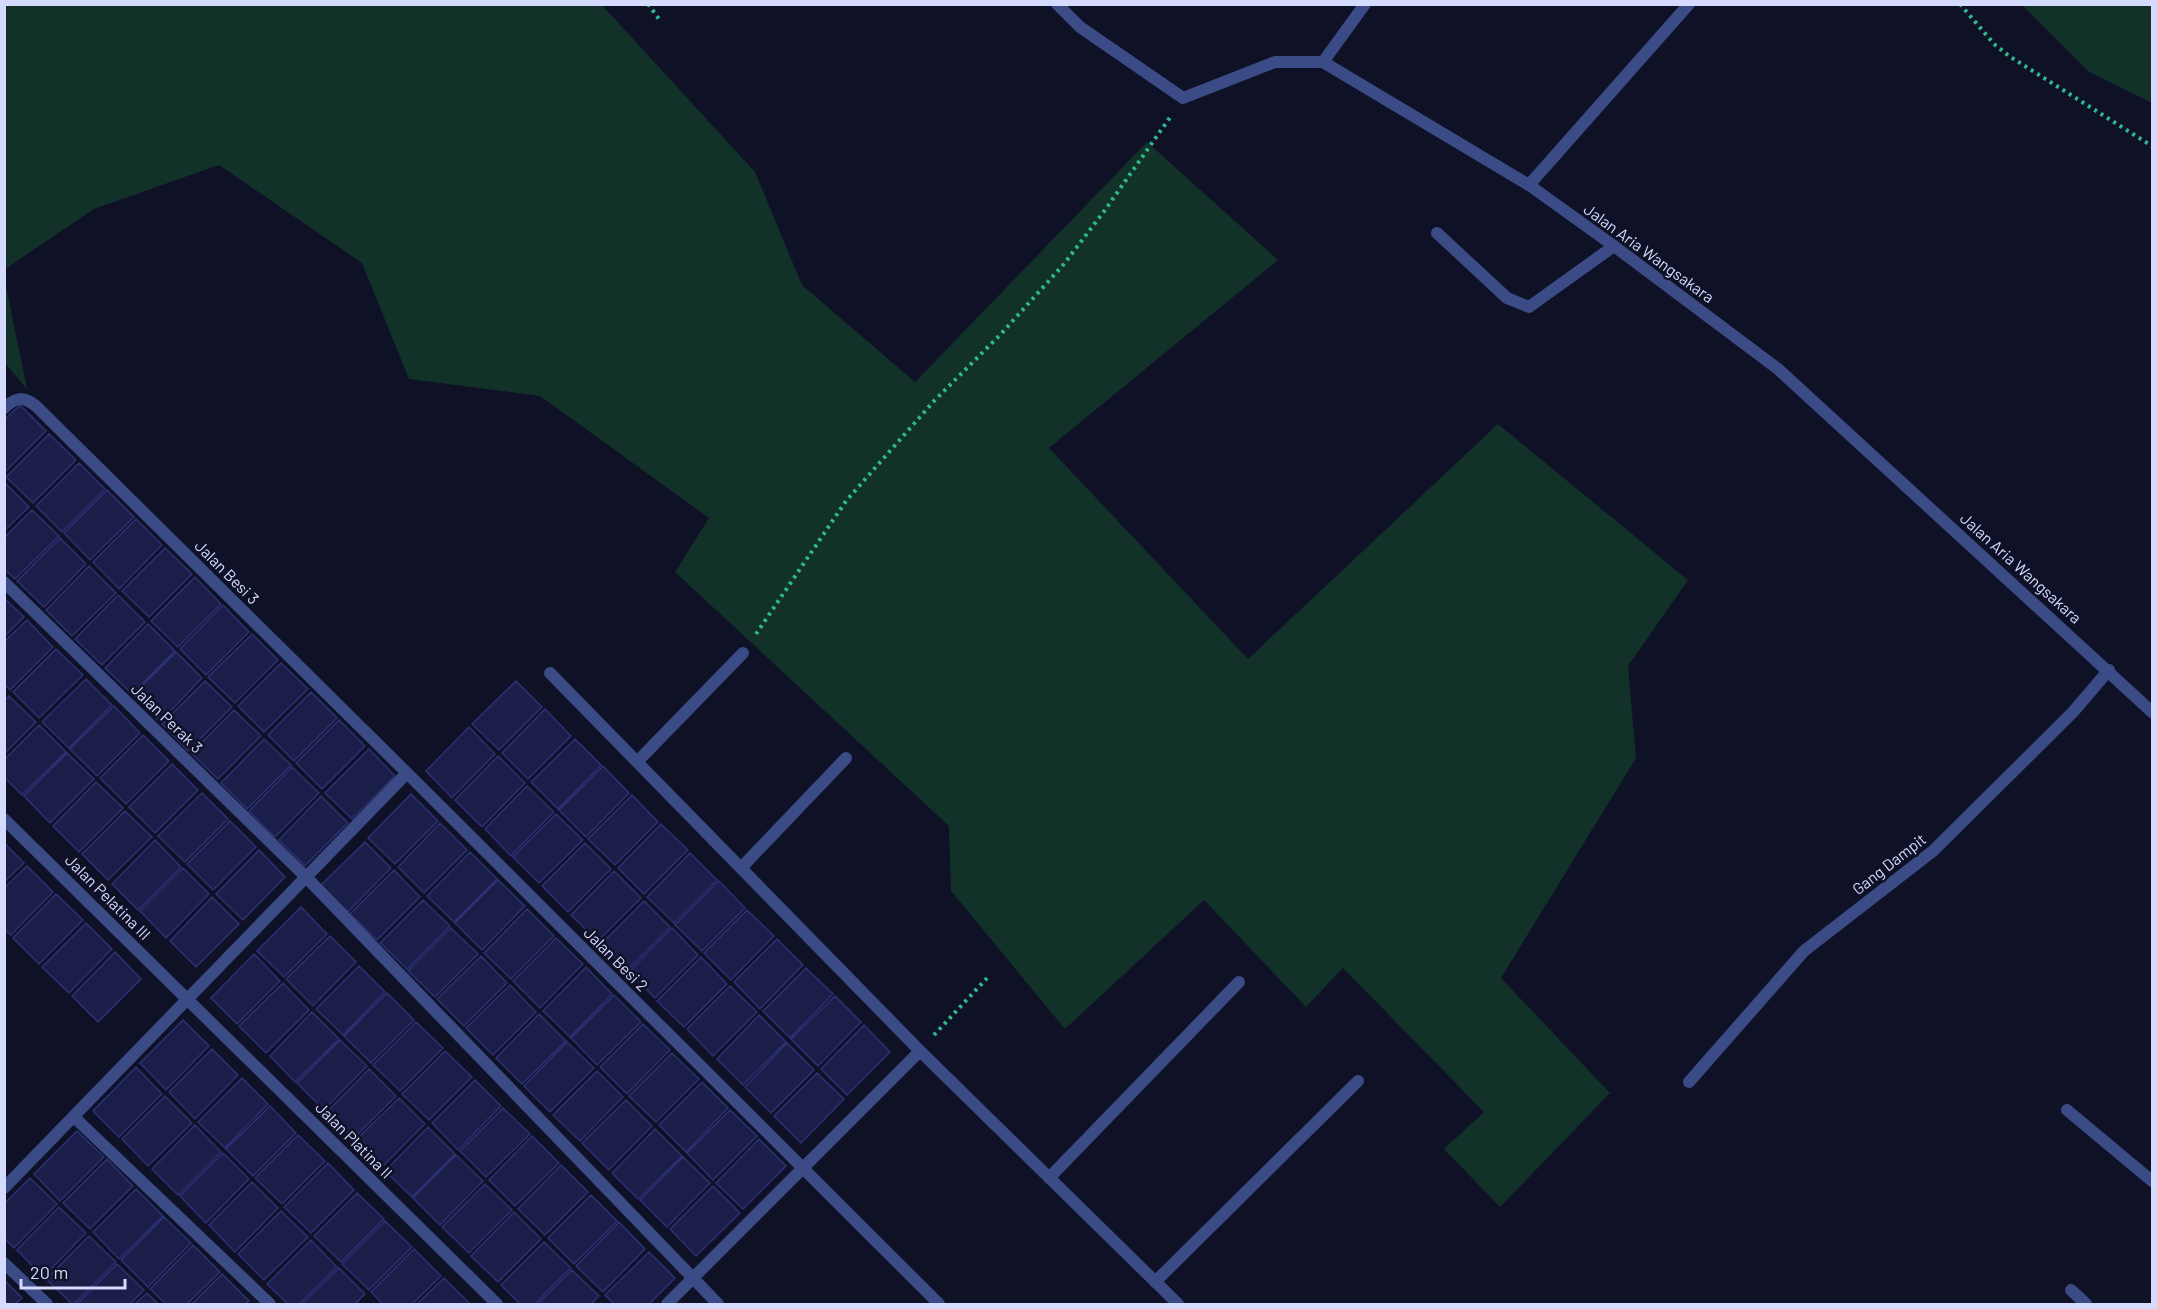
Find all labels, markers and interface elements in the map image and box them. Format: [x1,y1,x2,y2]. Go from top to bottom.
street label: Jalan Aria Wangsakara [1580,199,1718,306]
street label: Jalan Aria Wangsakara [1957,508,2086,627]
street label: Jalan Besi 3 [191,536,263,608]
street label: Jalan Perak 3 [128,679,207,757]
street label: Gang Dampit [1848,829,1929,898]
street label: Jalan Pelatina III [62,850,155,943]
street label: Jalan Besi 2 [580,923,652,995]
street label: Jalan Platina II [312,1097,397,1182]
scale bar [21,1252,124,1290]
text: 20 m [30,1261,68,1283]

